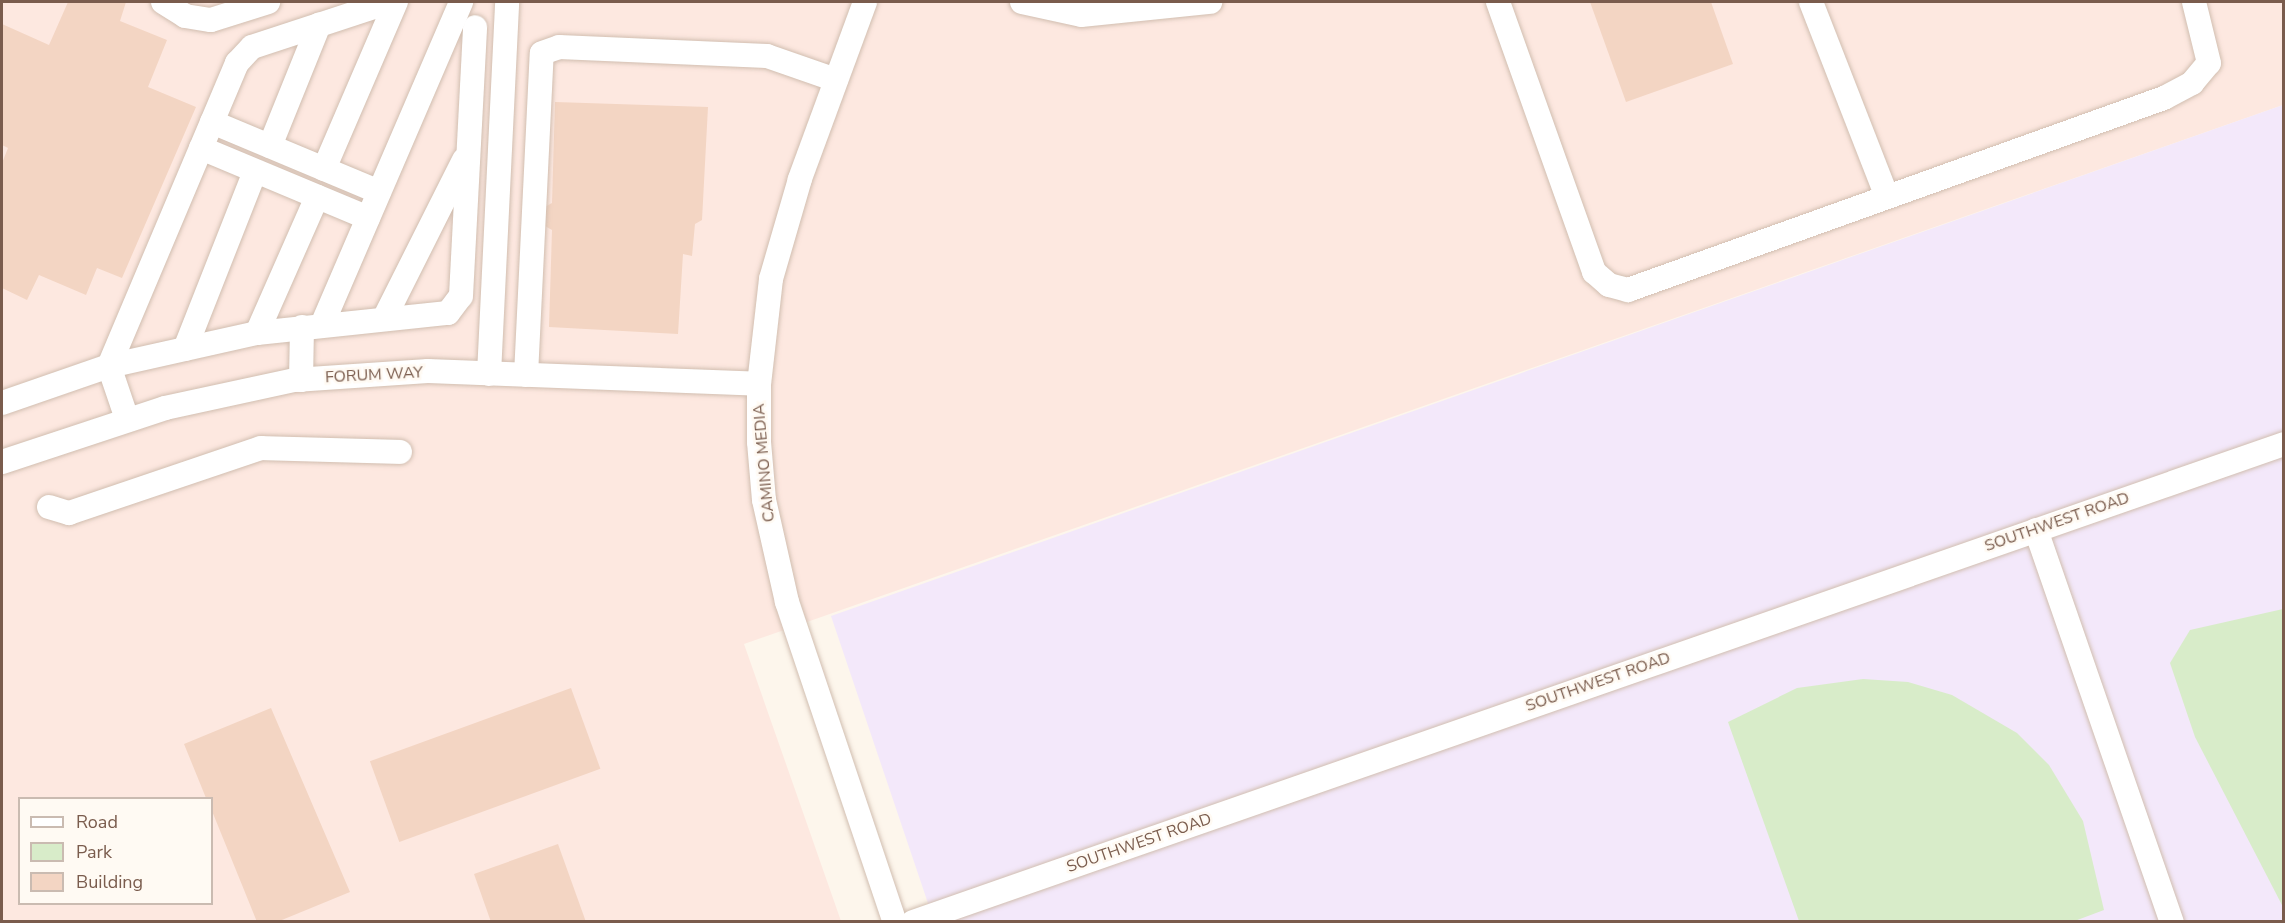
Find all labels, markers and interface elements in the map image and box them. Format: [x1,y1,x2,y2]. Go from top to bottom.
street label: FORUM WAY [325,363,423,387]
street label: CAMINO MEDIA [749,403,779,523]
street label: SOUTHWEST ROAD [1982,488,2132,556]
street label: SOUTHWEST ROAD [1523,648,1673,716]
legend [18,797,213,905]
street label: SOUTHWEST ROAD [1064,809,1214,877]
text: Road [76,810,118,834]
text: Park [76,840,112,864]
text: Building [76,870,143,894]

